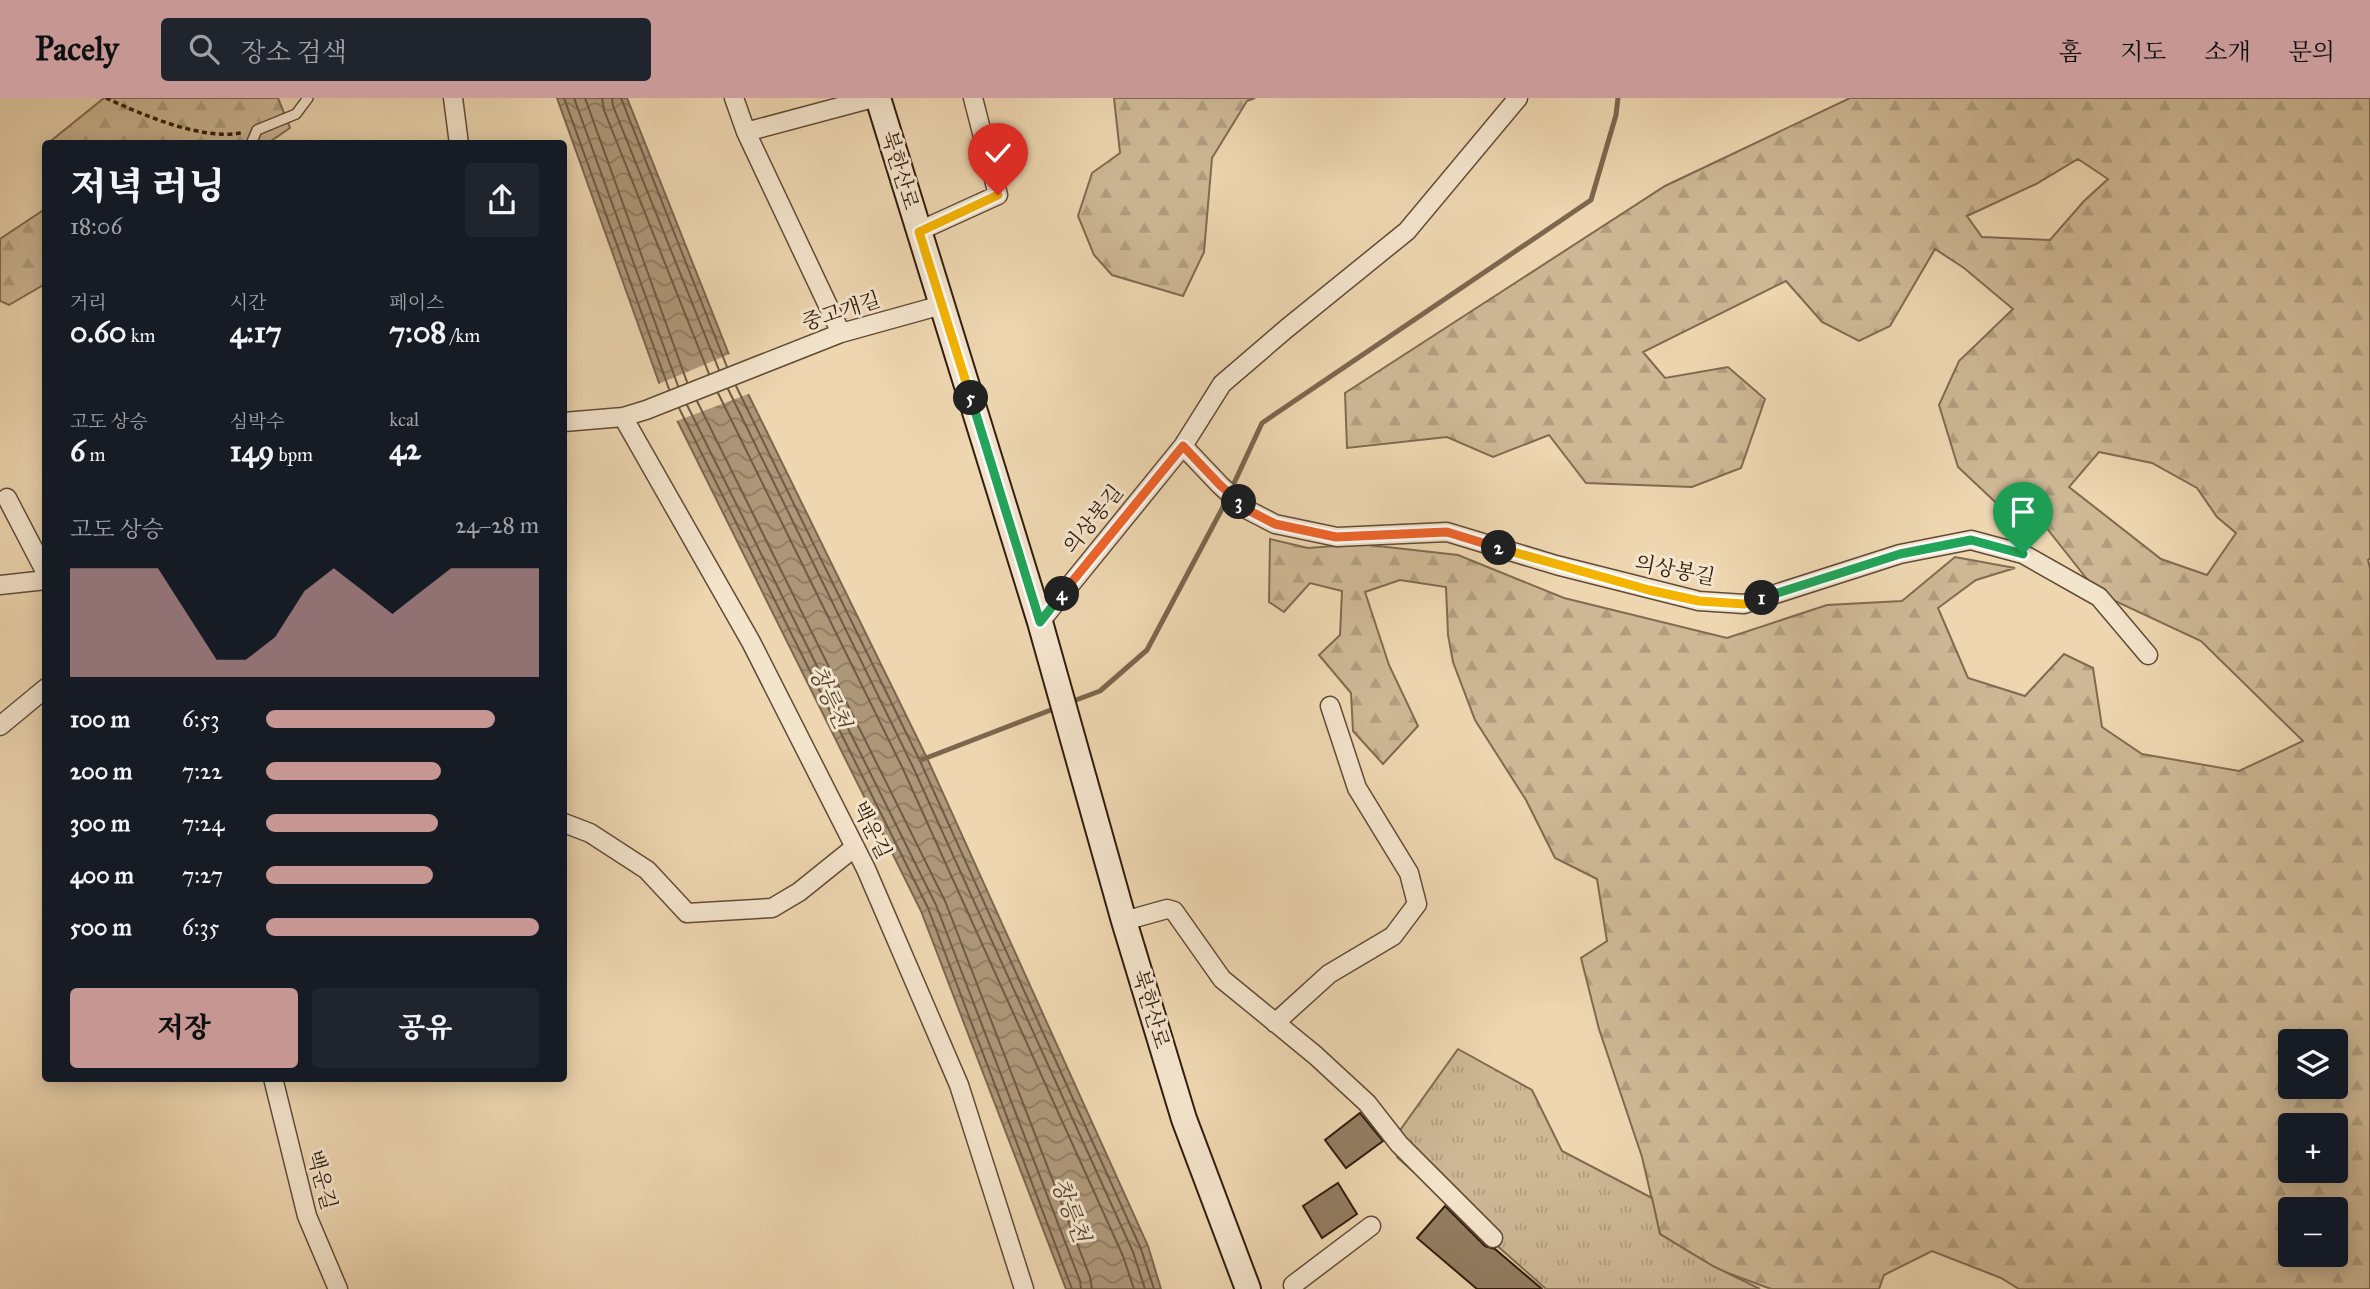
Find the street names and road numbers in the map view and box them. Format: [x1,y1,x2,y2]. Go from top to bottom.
street label: 북한산로 [876,127,924,213]
street label: 중고개길 [798,286,884,336]
street label: 의상봉길 [1057,479,1129,559]
street label: 의상봉길 [1633,549,1717,591]
street label: 백운길 [847,797,897,863]
street label: 북한산로 [1127,966,1175,1052]
street label: 백운길 [302,1147,342,1213]

